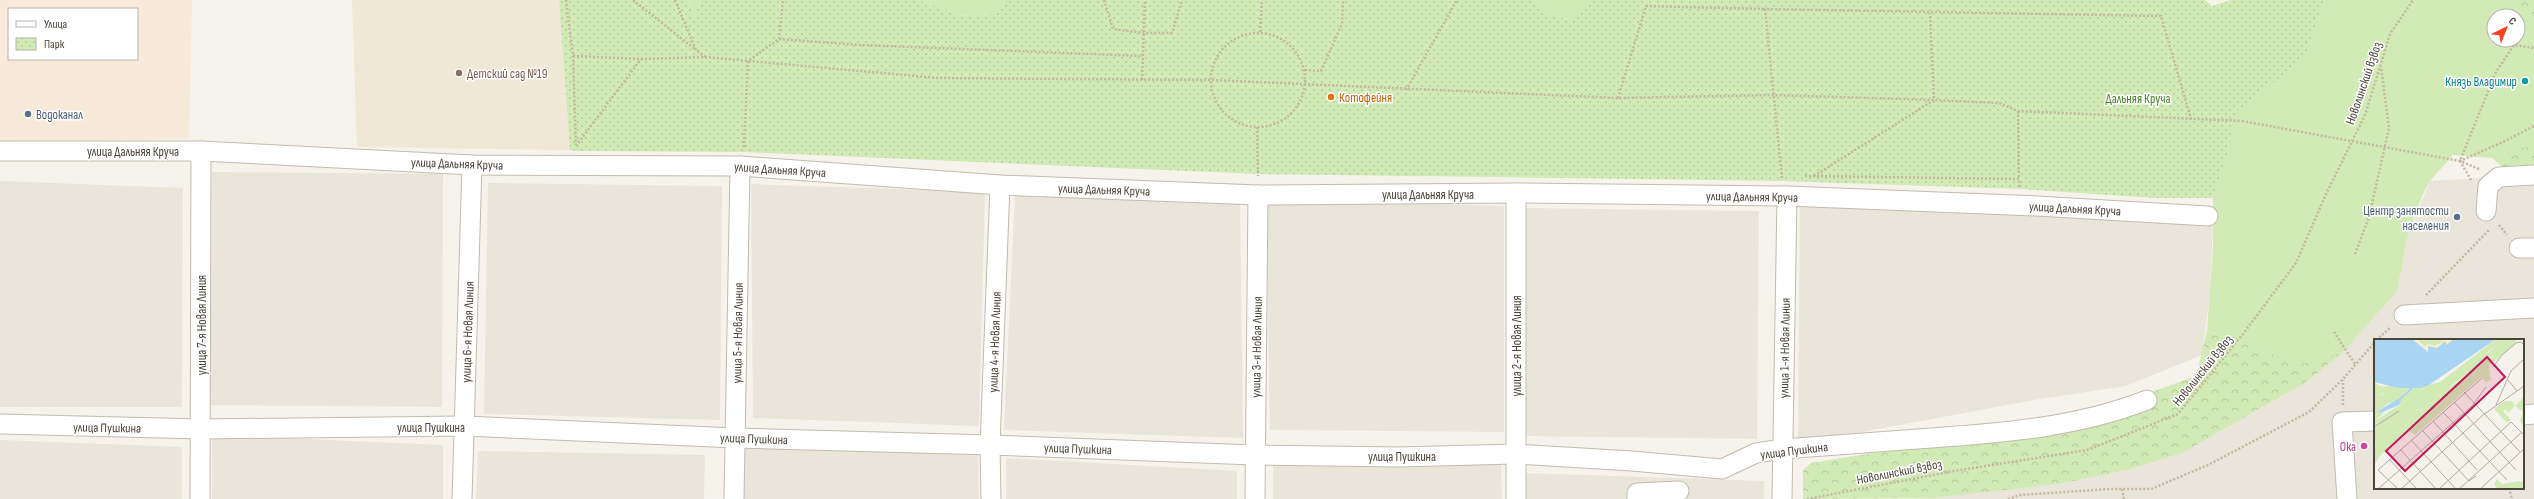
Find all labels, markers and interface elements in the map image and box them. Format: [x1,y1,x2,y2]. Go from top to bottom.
legend [8,8,138,60]
north arrow [2486,8,2526,48]
text: С [2506,14,2519,28]
text: Улица [44,17,68,32]
text: Парк [44,37,65,52]
street label: Новолинский взвоз [2342,39,2386,127]
place label: Детский сад №19 [467,66,548,82]
marker: Детский сад №19 [454,68,464,78]
place label: Князь Владимир [2445,74,2517,90]
marker: Князь Владимир [2520,76,2530,86]
place label: Котофейня [1339,90,1392,106]
park label: Дальняя Круча [2106,91,2170,107]
marker: Котофейня [1326,92,1336,102]
place label: Водоканал [36,107,83,123]
marker: Водоканал [23,109,33,119]
street label: улица Дальняя Круча [87,144,179,160]
street label: улица Дальняя Круча [411,154,503,174]
street label: улица Дальняя Круча [733,159,827,181]
street label: улица Дальняя Круча [1058,180,1150,200]
street label: улица Дальняя Круча [1382,187,1474,203]
street label: улица Дальняя Круча [1706,188,1798,206]
street label: улица Дальняя Круча [2028,199,2121,219]
place label: Центр занятости населения [2363,203,2449,234]
marker: Центр занятости населения [2452,212,2462,222]
street label: улица 7-я Новая Линия [194,275,210,375]
street label: улица 6-я Новая Линия [458,281,478,383]
street label: улица 5-я Новая Линия [729,282,747,384]
street label: улица 4-я Новая Линия [985,291,1005,393]
street label: улица 2-я Новая Линия [1509,295,1525,397]
street label: улица 3-я Новая Линия [1248,296,1266,398]
street label: улица 1-я Новая Линия [1776,298,1794,398]
street label: Новолинский взвоз [2169,332,2236,409]
inset map [2374,339,2524,489]
street label: улица Пушкина [73,419,141,437]
street label: улица Пушкина [397,420,465,436]
street label: улица Пушкина [720,430,788,448]
street label: улица Пушкина [1759,439,1829,463]
place label: Ока [2340,439,2356,455]
street label: улица Пушкина [1044,440,1112,458]
marker: Ока [2359,441,2369,451]
street label: улица Пушкина [1368,449,1436,465]
street label: Новолинский взвоз [1855,456,1944,488]

